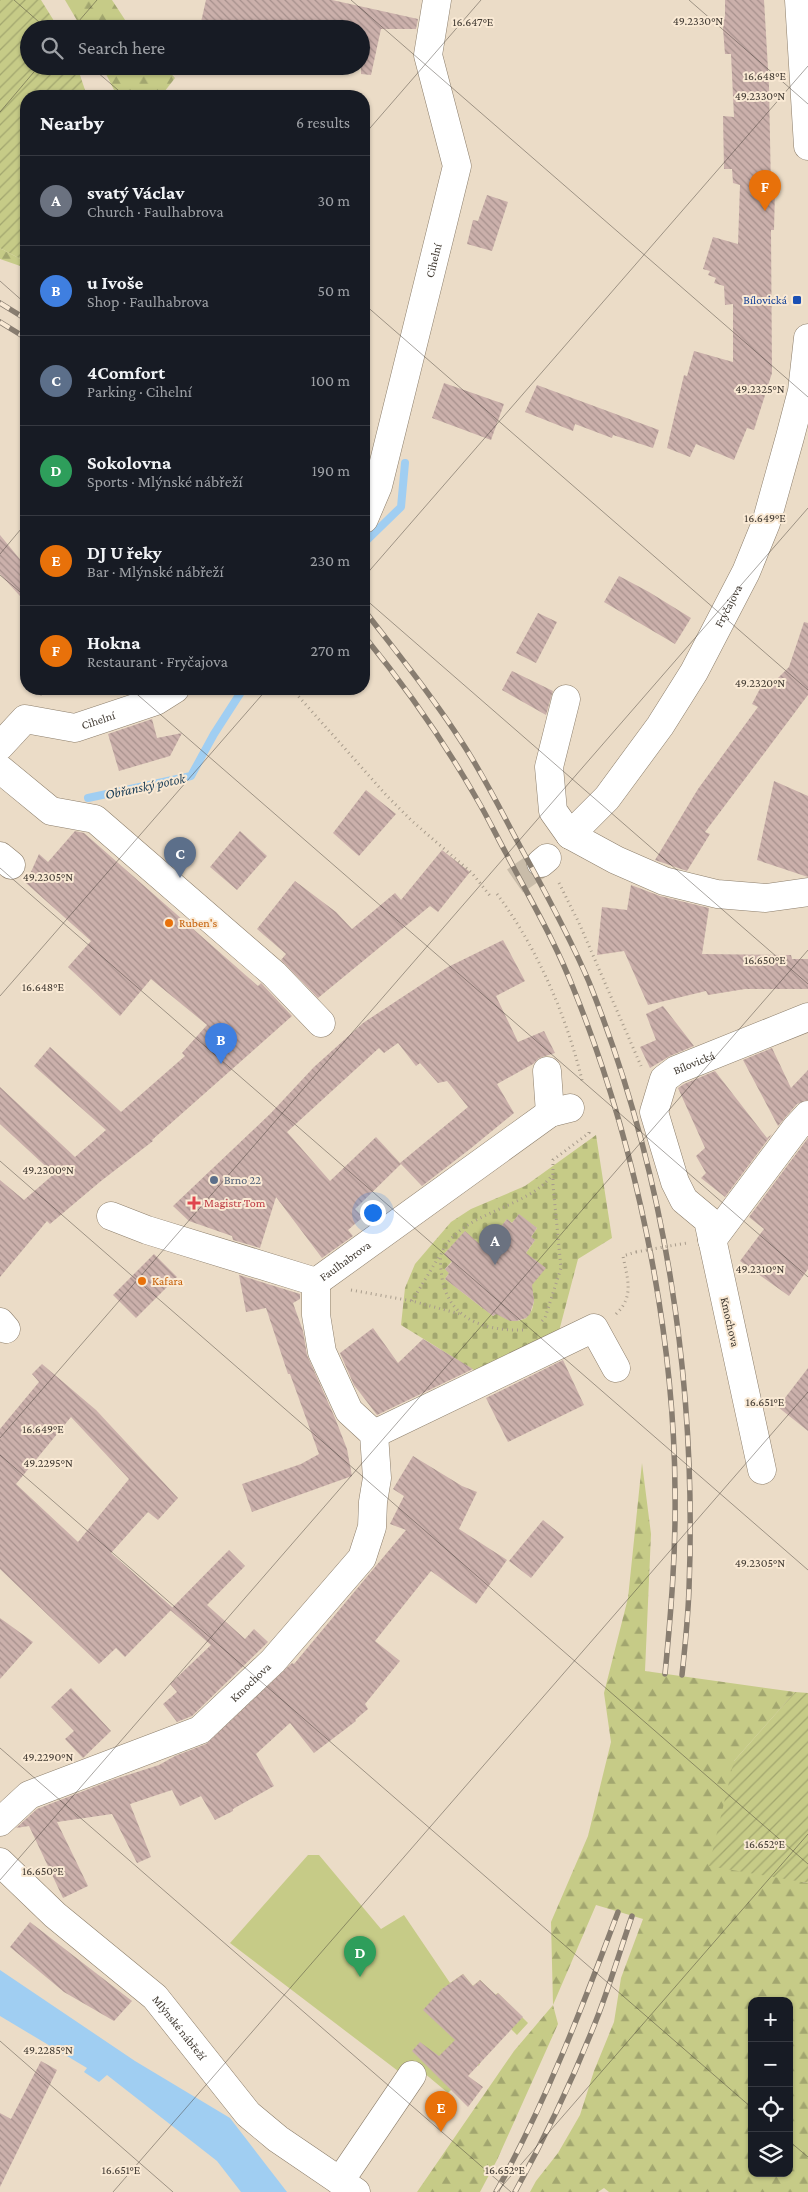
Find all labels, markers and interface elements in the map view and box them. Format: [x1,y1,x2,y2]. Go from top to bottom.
text: 49.2330°N [673,14,723,28]
text: 16.647°E [453,15,494,29]
search box [20,20,370,75]
icon: search [38,34,66,62]
text: Search here [78,37,165,58]
text: 16.648°E [744,69,786,83]
text: 49.2330°N [735,89,785,103]
text: Nearby [40,111,104,135]
text: 6 results [296,114,350,131]
pin: F [749,170,781,211]
text: svatý Václav [87,182,185,203]
text: A [51,192,61,209]
text: 30 m [318,192,350,209]
text: Church · Faulhabrova [87,203,224,220]
street label: Cihelní [423,241,445,279]
text: u Ivoše [87,272,143,293]
text: B [51,282,61,299]
text: 50 m [318,282,350,299]
text: Shop · Faulhabrova [87,293,209,310]
place label: Bílovická [743,293,787,307]
marker: Bílovická [791,294,803,306]
text: 4Comfort [87,362,165,383]
text: C [51,372,61,389]
text: 100 m [311,372,350,389]
text: 49.2325°N [735,382,785,396]
text: Parking · Cihelní [87,383,192,400]
text: Sokolovna [87,452,171,473]
text: D [50,462,62,479]
text: 190 m [312,462,350,479]
text: Sports · Mlýnské nábřeží [87,473,243,490]
text: 16.649°E [744,511,786,525]
text: DJ U řeky [87,542,162,563]
text: E [51,552,61,569]
text: 230 m [310,552,350,569]
text: Bar · Mlýnské nábřeží [87,563,224,580]
street label: Fryčajova [712,582,745,630]
text: Hokna [87,632,140,653]
text: F [52,642,60,659]
text: 270 m [311,642,350,659]
text: Restaurant · Fryčajova [87,653,228,670]
text: 49.2320°N [735,676,785,690]
street label: Cihelní [79,708,118,732]
water label: Obřanský potok [103,770,187,802]
pin: C [164,837,196,878]
text: 49.2305°N [23,870,73,884]
place label: Ruben's [179,916,217,930]
marker: Ruben's [163,917,175,929]
text: 16.650°E [744,953,786,967]
text: 16.648°E [22,980,64,994]
pin: B [205,1023,237,1064]
street label: Bílovická [671,1048,717,1077]
text: 49.2300°N [22,1163,74,1177]
place label: Brno 22 [224,1173,261,1187]
marker: Brno 22 [208,1174,220,1186]
place label: Magistr Tom [204,1196,266,1210]
marker: Magistr Tom [188,1197,200,1209]
your location [360,1200,386,1226]
pin: A [479,1224,511,1265]
street label: Faulhabrova [317,1237,374,1284]
text: 49.2310°N [736,1262,785,1276]
place label: Kafara [152,1274,183,1288]
marker: Kafara [136,1275,148,1287]
street label: Kmochova [717,1296,743,1349]
text: 16.651°E [746,1395,785,1409]
text: 16.649°E [22,1422,64,1436]
text: 49.2295°N [23,1456,73,1470]
text: 49.2305°N [735,1556,785,1570]
street label: Kmochova [227,1659,274,1705]
text: 49.2290°N [23,1750,74,1764]
text: 16.652°E [745,1837,786,1851]
text: 16.650°E [22,1864,64,1878]
pin: D [344,1936,376,1977]
street label: Mlýnské nábřeží [149,1993,210,2064]
map controls [748,1997,793,2177]
button: + [748,1997,793,2042]
button: − [748,2042,793,2087]
text: 49.2285°N [23,2043,73,2057]
button: locate [748,2087,793,2132]
pin: E [425,2091,457,2132]
button: layers [748,2132,793,2177]
text: 16.651°E [102,2163,141,2177]
text: 16.652°E [485,2163,526,2177]

